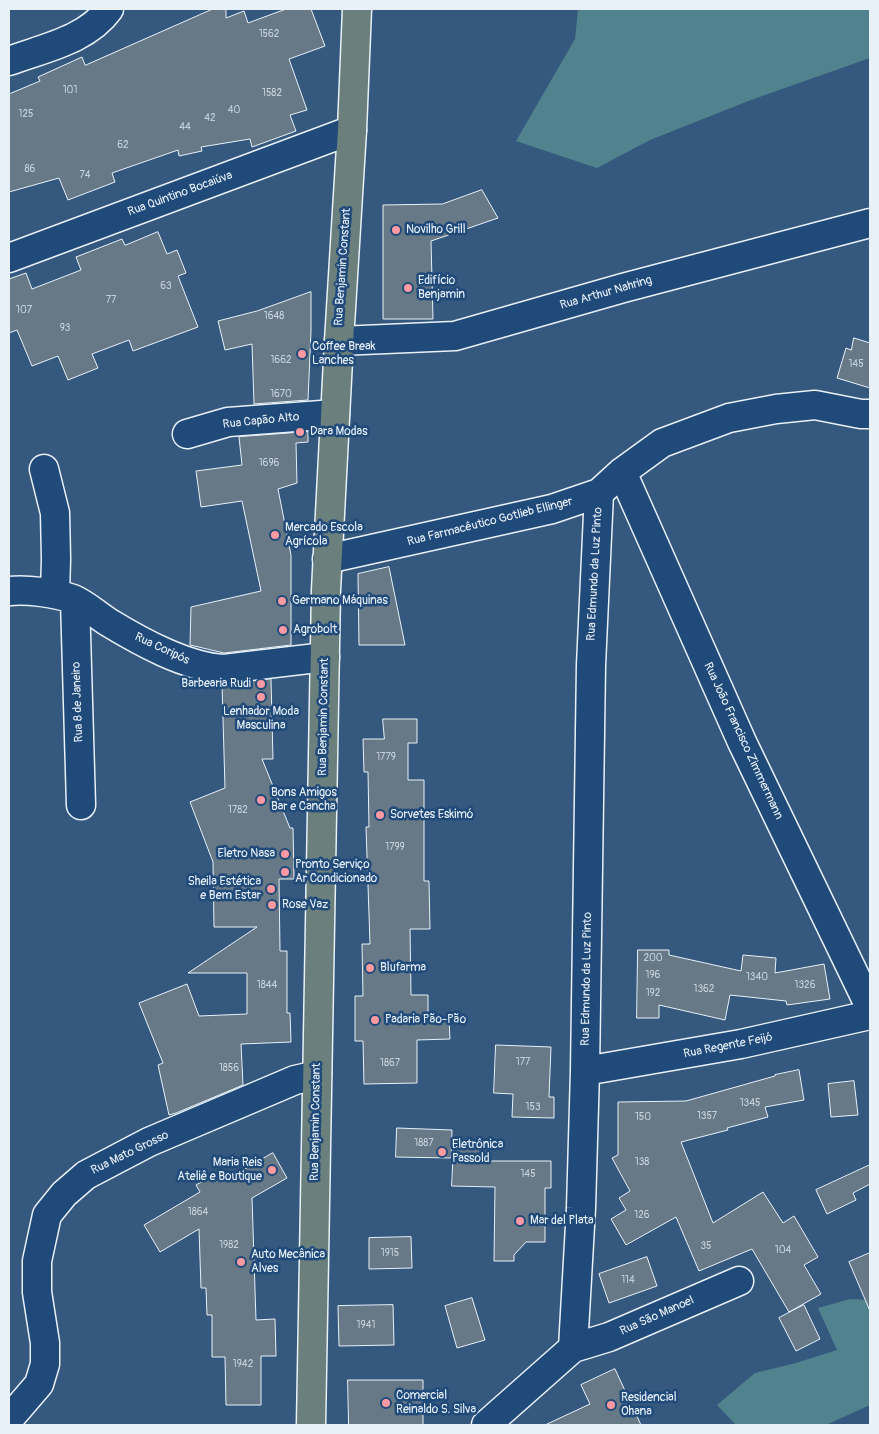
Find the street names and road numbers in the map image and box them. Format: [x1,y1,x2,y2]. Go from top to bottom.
street label: Rua Quintino Bocaiúva [126,168,234,220]
street label: Rua Benjamin Constant [332,208,354,326]
street label: Rua Arthur Nahring [558,273,654,313]
street label: Rua Capão Alto [222,410,300,432]
street label: Rua Farmacêutico Gotlieb Ellinger [406,494,574,550]
street label: Rua Edmundo da Luz Pinto [584,507,606,641]
street label: Rua Coripós [132,630,192,668]
street label: Rua Benjamin Constant [316,658,332,776]
street label: Rua João Francisco Zimmermann [700,660,786,822]
street label: Rua 8 de Janeiro [69,661,87,743]
street label: Rua Edmundo da Luz Pinto [579,912,595,1046]
street label: Rua Regente Feijó [682,1030,774,1062]
street label: Rua Benjamin Constant [308,1063,324,1181]
street label: Rua Mato Grosso [89,1128,171,1178]
street label: Rua São Manoel [618,1293,696,1339]

